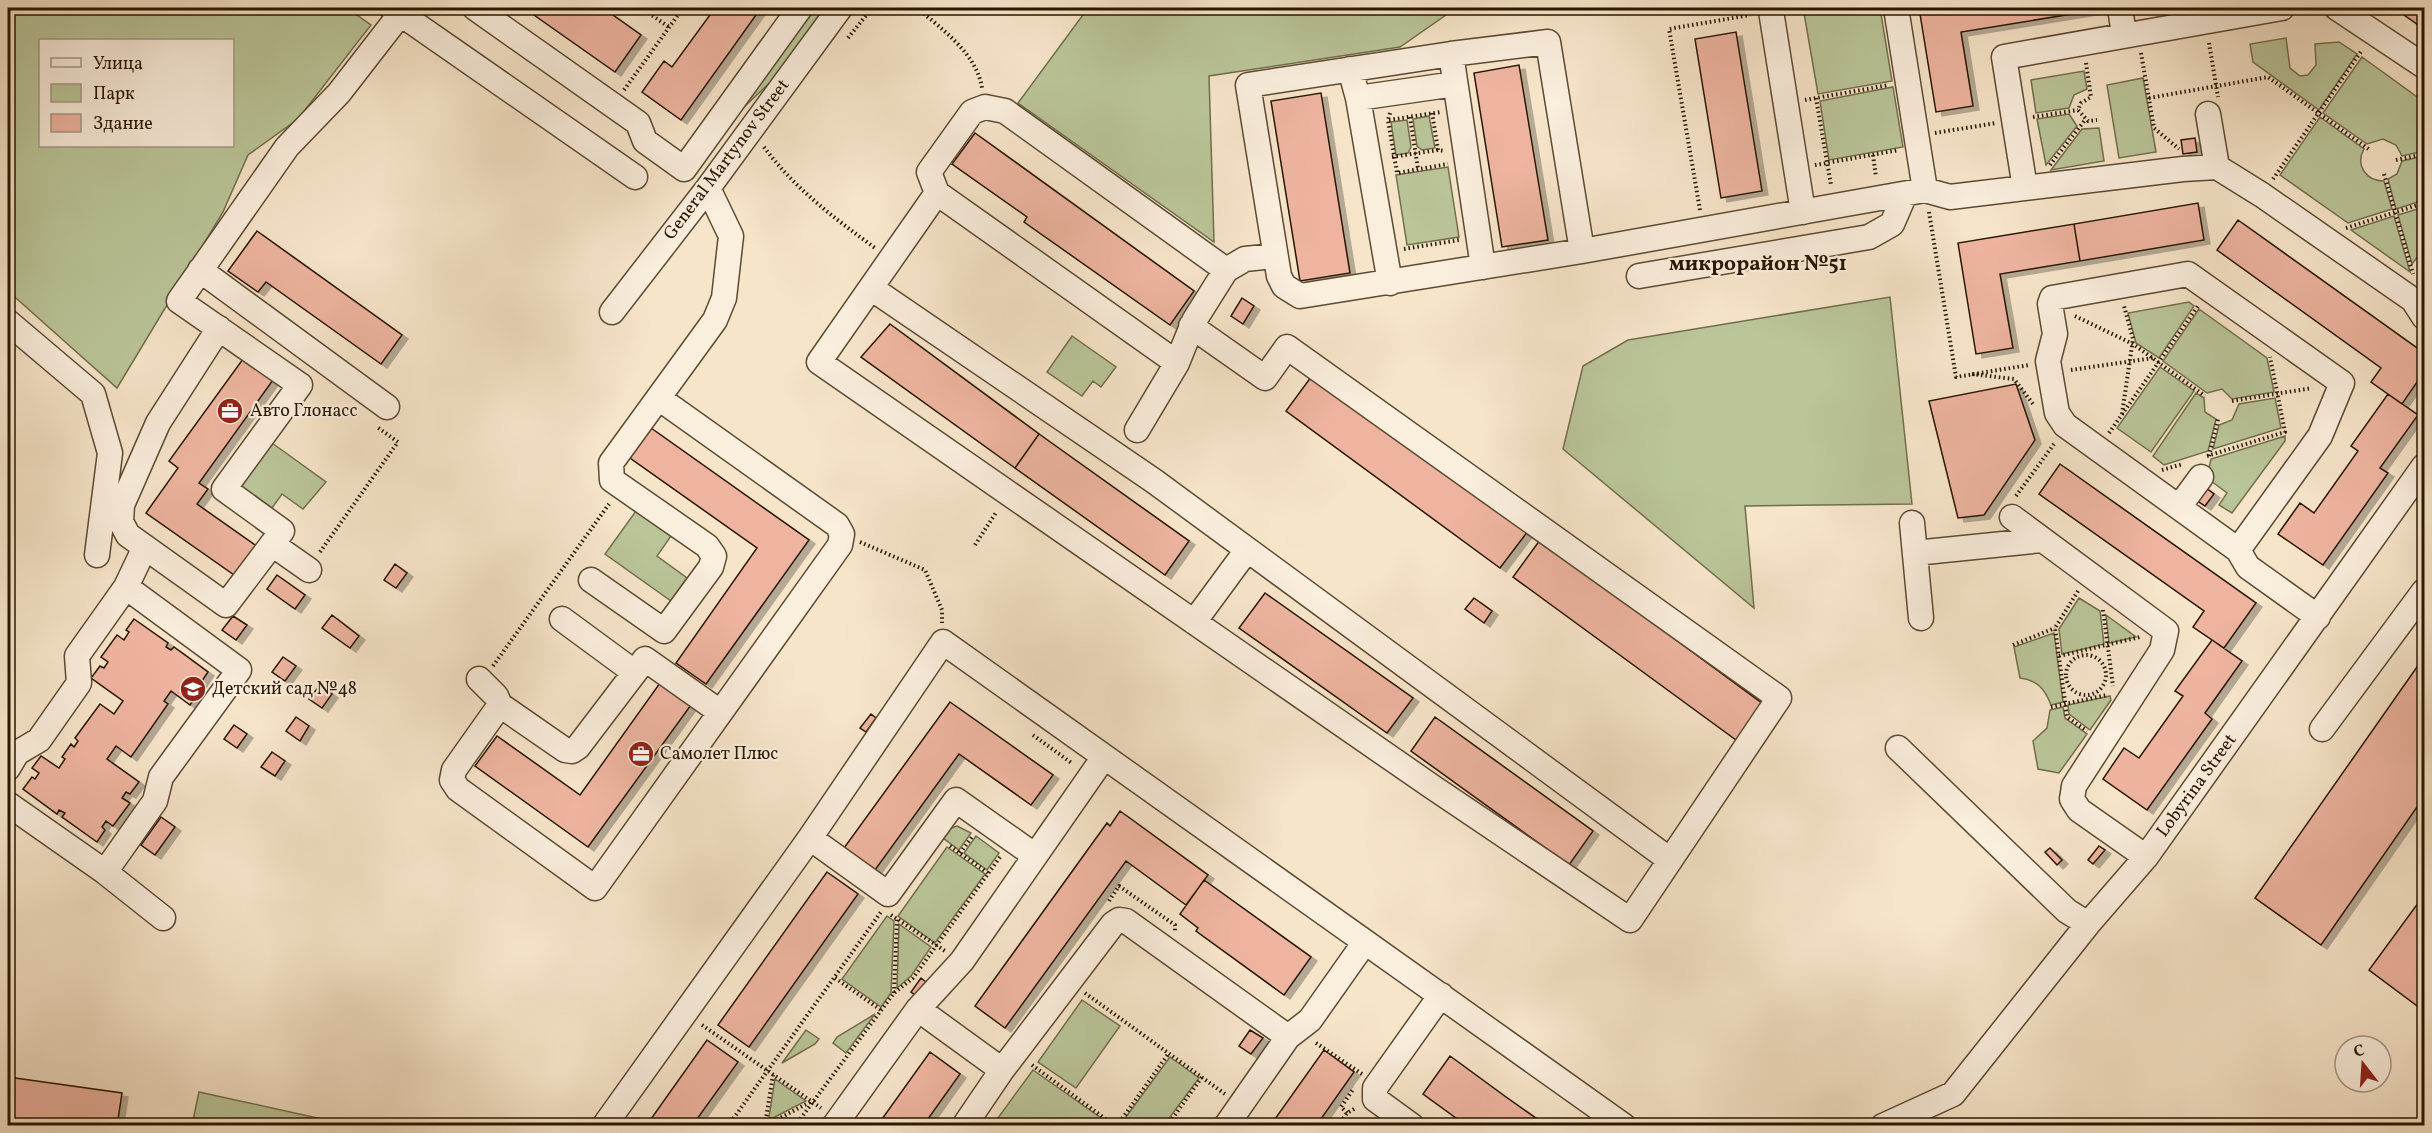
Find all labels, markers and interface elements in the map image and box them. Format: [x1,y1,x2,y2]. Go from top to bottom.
legend [39,39,234,147]
text: Улица [93,52,143,77]
street label: General Martynov Street [658,74,796,246]
text: Парк [93,82,135,107]
text: Здание [93,112,153,137]
district label: микрорайон №51 [1669,250,1847,279]
office icon: Авто Глонасс [215,396,245,426]
place label: Авто Глонасс [250,399,357,424]
school or university icon: Детский сад №48 [178,674,208,704]
place label: Детский сад №48 [212,677,357,702]
street label: Lobyrina Street [2151,729,2243,843]
office icon: Самолет Плюс [626,739,656,769]
place label: Самолет Плюс [660,742,778,767]
north arrow [2333,1034,2393,1094]
text: С [2351,1040,2367,1064]

